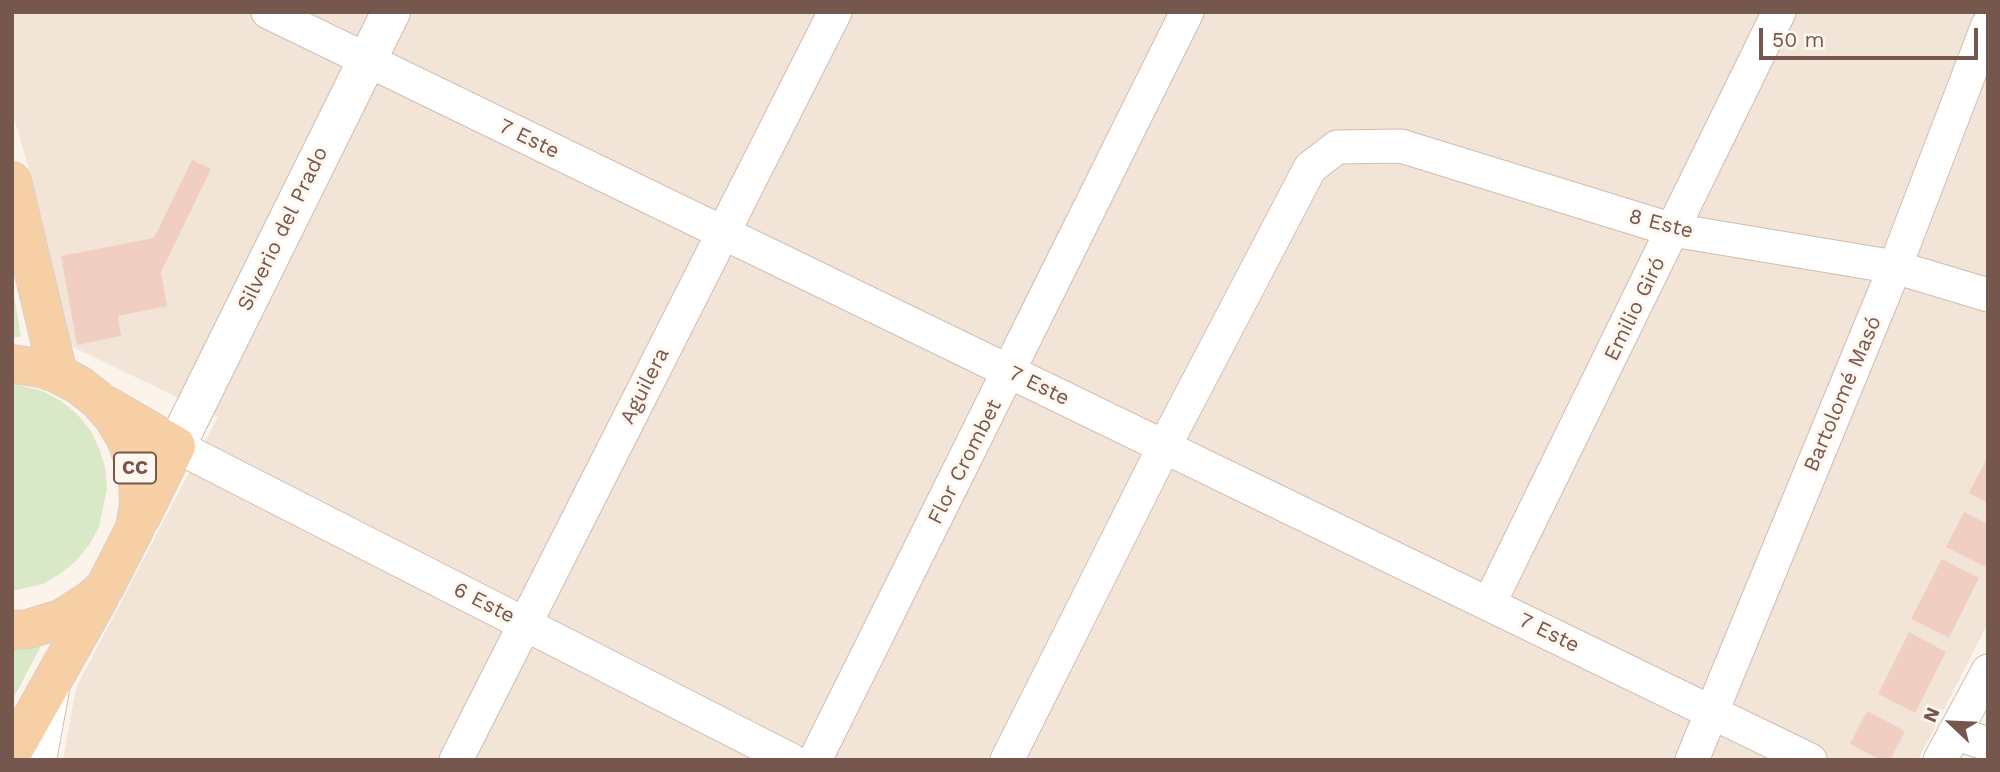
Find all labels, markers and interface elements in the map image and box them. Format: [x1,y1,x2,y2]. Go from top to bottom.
scale bar [1762,14,1981,58]
text: 50 m [1772,27,1824,52]
street label: 7 Este [495,114,563,164]
street label: Silverio del Prado [232,143,334,315]
street label: 8 Este [1626,204,1696,244]
street label: Emilio Giró [1599,253,1671,365]
street label: Bartolomé Masó [1799,312,1887,476]
street label: Aguilera [615,344,675,428]
street label: 7 Este [1005,361,1073,411]
street label: Flor Crombet [923,395,1007,529]
road number: CC [114,453,156,484]
street label: 6 Este [449,577,519,629]
street label: 7 Este [1515,608,1583,658]
north arrow [1916,688,1986,758]
text: N [1918,704,1945,726]

